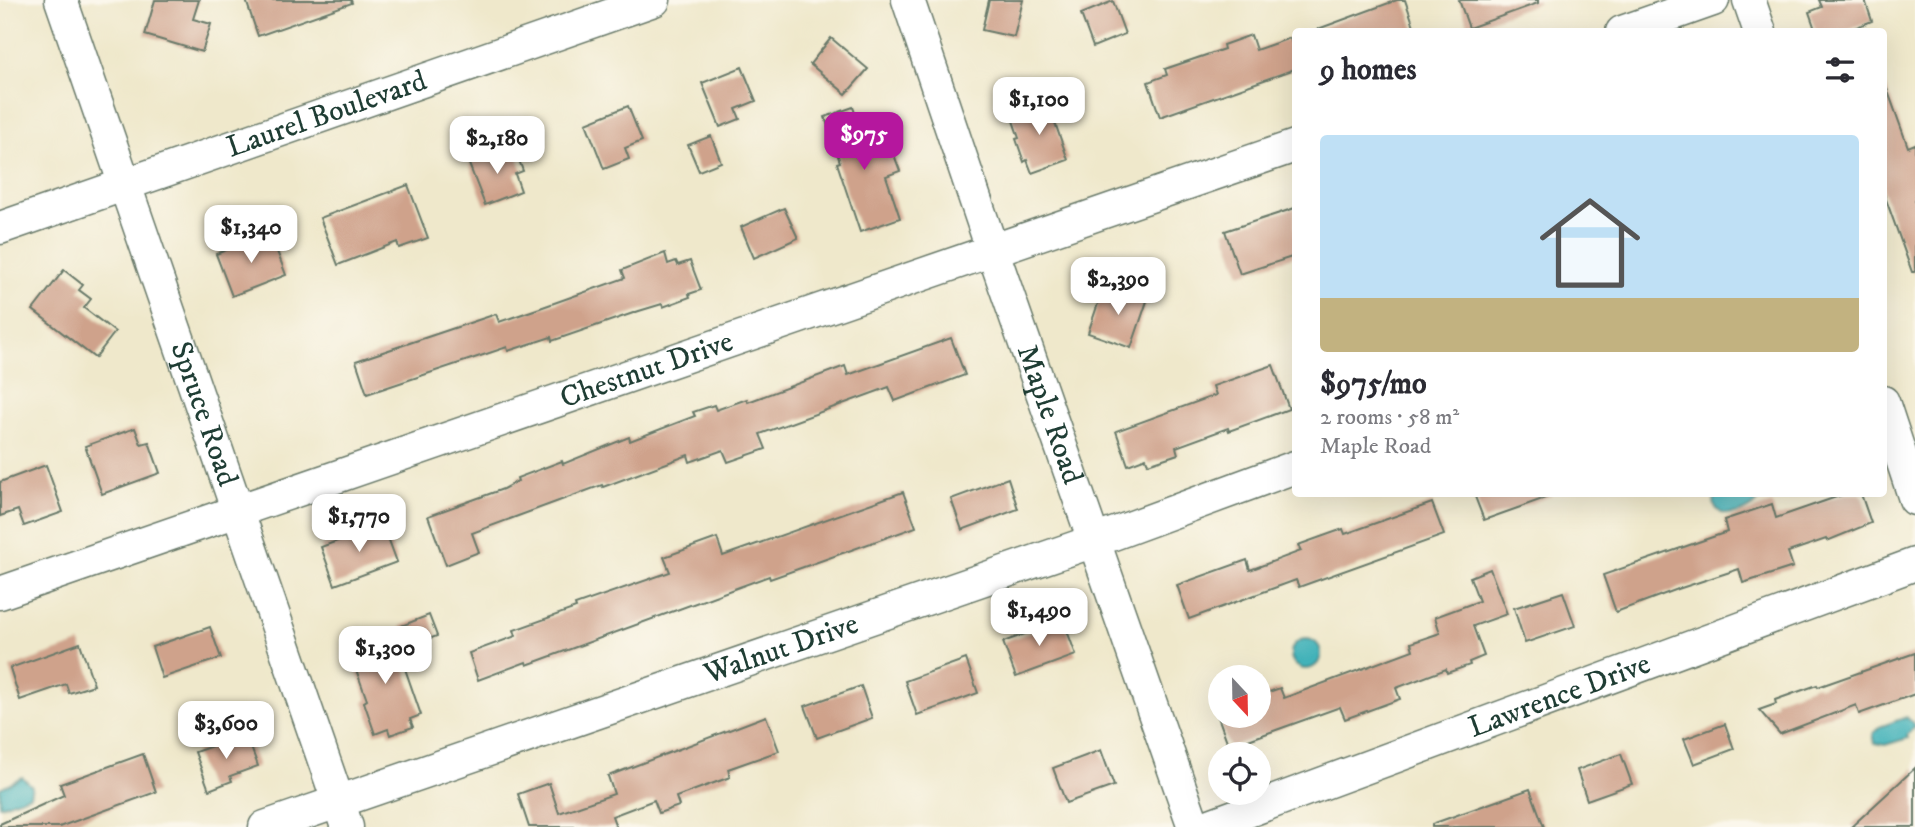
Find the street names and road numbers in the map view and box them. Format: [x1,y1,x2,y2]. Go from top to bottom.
street label: Laurel Boulevard [222,62,432,166]
street label: Chestnut Drive [555,323,738,417]
street label: Spruce Road [162,337,246,491]
street label: Maple Road [1008,340,1091,489]
street label: Walnut Drive [698,605,863,693]
street label: Lawrence Drive [1463,645,1656,746]

